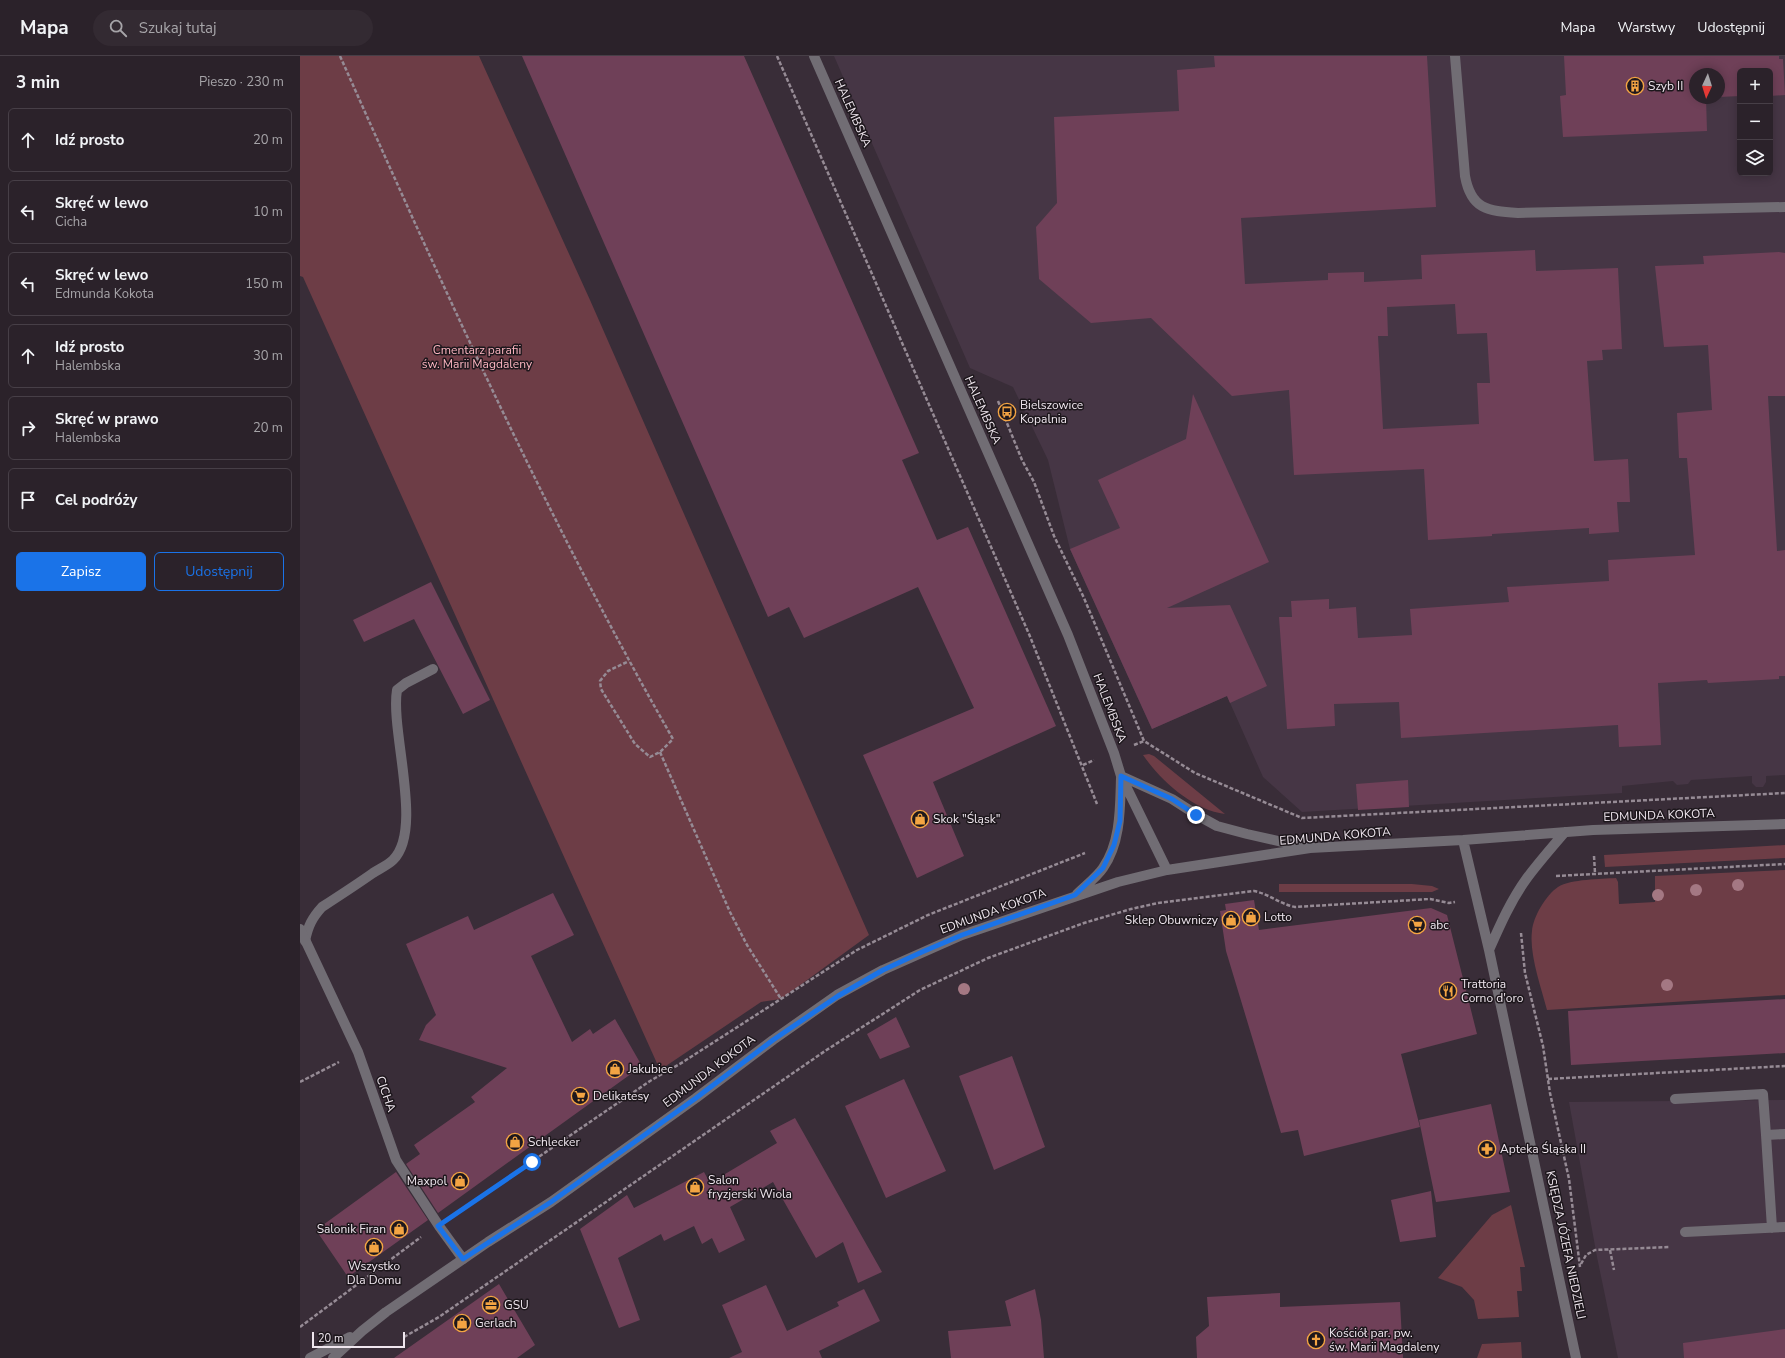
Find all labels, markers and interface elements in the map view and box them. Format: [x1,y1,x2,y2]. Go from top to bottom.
search box [93,10,373,46]
text: Mapa [20,15,69,41]
icon: search [107,17,129,39]
text: Szukaj tutaj [139,18,216,38]
text: Mapa [1560,18,1595,37]
text: Warstwy [1617,18,1675,37]
text: Udostępnij [1697,18,1765,37]
north arrow [1689,68,1725,104]
map controls [1737,68,1773,176]
button: + [1737,68,1773,104]
text: 3 min [16,71,60,94]
text: Pieszo · 230 m [199,73,284,91]
street label: HALEMBSKA [831,76,875,150]
building icon: Szyb II [1625,76,1645,96]
place label: Szyb II [1648,78,1683,94]
button: − [1737,104,1773,140]
icon: ahead [17,129,39,151]
text: Idź prosto [55,130,124,150]
text: 20 m [253,131,283,149]
button: layers [1737,140,1773,176]
text: Skręć w lewo [55,193,148,213]
icon: left [17,201,39,223]
text: 10 m [253,203,283,221]
text: Cicha [55,213,87,231]
text: Skręć w lewo [55,265,148,285]
icon: left [17,273,39,295]
text: 150 m [245,275,283,293]
text: Edmunda Kokota [55,285,154,303]
text: Idź prosto [55,337,124,357]
park label: Cmentarz parafii św. Marii Magdaleny [422,342,533,372]
icon: ahead [17,345,39,367]
text: 30 m [253,347,283,365]
text: Halembska [55,357,121,375]
street label: HALEMBSKA [961,373,1005,447]
place label: Bielszowice Kopalnia [1020,397,1083,427]
bus stop icon: Bielszowice Kopalnia [997,402,1017,422]
text: Skręć w prawo [55,409,159,429]
icon: right [17,417,39,439]
text: 20 m [253,419,283,437]
text: Halembska [55,429,121,447]
icon: arrive [17,489,39,511]
text: Cel podróży [55,490,137,510]
button: Zapisz [16,552,146,591]
button: Udostępnij [154,552,284,591]
street label: HALEMBSKA [1089,671,1131,745]
street label: EDMUNDA KOKOTA [1603,805,1715,825]
route end [1187,806,1205,824]
shop icon: Skok "Śląsk" [910,809,930,829]
place label: Skok "Śląsk" [933,811,1000,827]
street label: EDMUNDA KOKOTA [1279,823,1392,849]
street label: EDMUNDA KOKOTA [938,884,1048,938]
shop icon: Lotto [1241,907,1261,927]
place label: Lotto [1264,909,1292,925]
shop icon: Sklep Obuwniczy [1221,910,1241,930]
place label: Sklep Obuwniczy [1125,912,1219,928]
supermarket icon: abc [1407,915,1427,935]
place label: abc [1430,917,1449,933]
place label: Trattoria Corno d'oro [1461,976,1524,1006]
restaurant icon: Trattoria Corno d'oro [1438,981,1458,1001]
street label: EDMUNDA KOKOTA [660,1031,759,1111]
shop icon: Jakubiec [605,1059,625,1079]
place label: Jakubiec [627,1061,673,1077]
street label: CICHA [372,1074,400,1114]
supermarket icon: Delikatesy [570,1086,590,1106]
place label: Delikatesy [593,1088,650,1104]
shop icon: Schlecker [505,1132,525,1152]
place label: Schlecker [528,1134,580,1150]
pharmacy icon: Apteka Śląska II [1477,1139,1497,1159]
place label: Apteka Śląska II [1500,1141,1586,1157]
route start [523,1153,541,1171]
street label: KSIĘDZA JÓZEFA NIEDZIELI [1542,1169,1590,1321]
shop icon: Maxpol [450,1171,470,1191]
place label: Salon fryzjerski Wiola [708,1172,792,1202]
place label: Maxpol [407,1173,447,1189]
shop icon: Salon fryzjerski Wiola [685,1177,705,1197]
shop icon: Salonik Firan [389,1219,409,1239]
place label: Salonik Firan [317,1221,386,1237]
shop icon: Wszystko Dla Domu [364,1237,384,1257]
place label: Wszystko Dla Domu [347,1258,401,1288]
office icon: GSU [481,1295,501,1315]
place label: GSU [504,1297,529,1313]
shop icon: Gerlach [452,1313,472,1333]
place label: Gerlach [475,1315,517,1331]
place label: Kościół par. pw. św. Marii Magdaleny [1329,1325,1440,1355]
scale bar [312,1330,405,1349]
church icon: Kościół par. pw. św. Marii Magdaleny [1306,1330,1326,1350]
text: 20 m [318,1331,343,1346]

